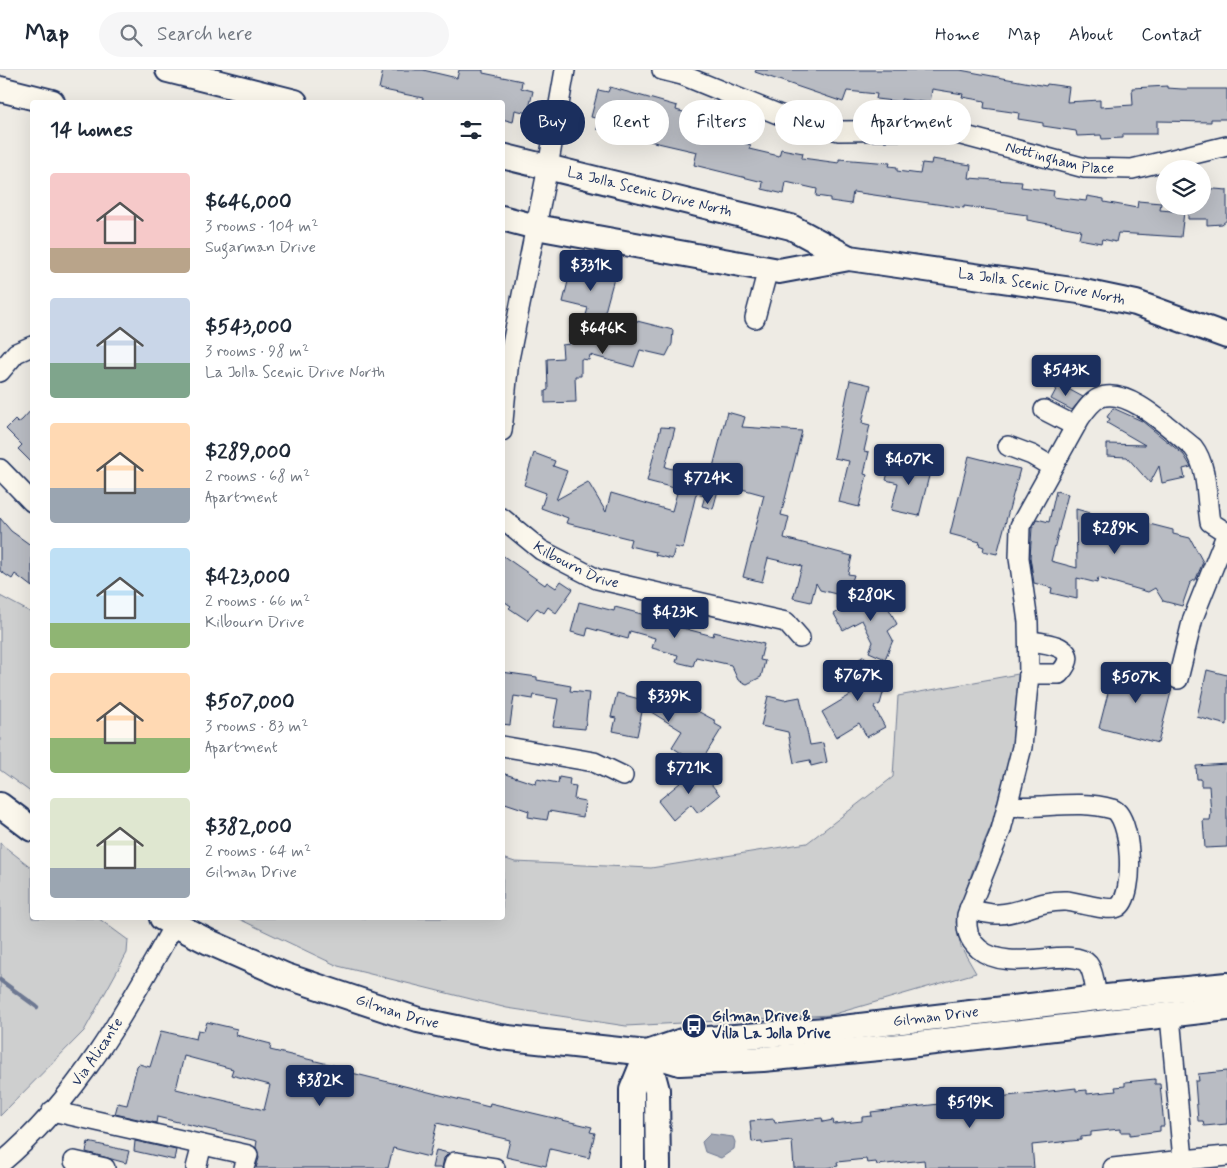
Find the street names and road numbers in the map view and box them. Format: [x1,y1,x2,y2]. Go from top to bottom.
street label: Nottingham Place [1003,137,1114,179]
street label: La Jolla Scenic Drive North [565,162,734,222]
street label: La Jolla Scenic Drive North [957,264,1127,310]
street label: Kilbourn Drive [528,537,621,594]
street label: Gilman Drive [353,990,441,1034]
street label: Gilman Drive [892,1002,980,1032]
street label: Via Alicante [67,1014,128,1091]

